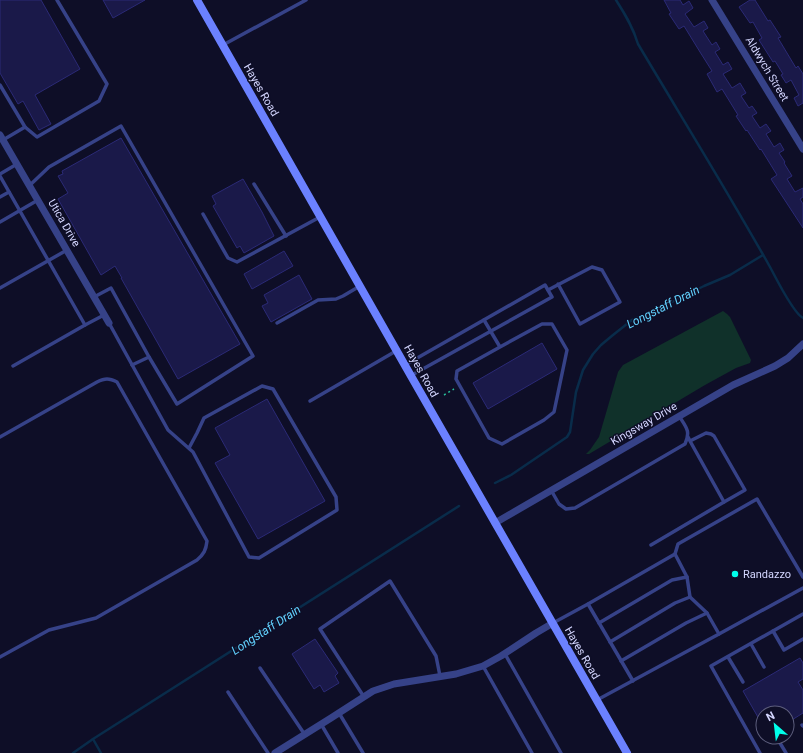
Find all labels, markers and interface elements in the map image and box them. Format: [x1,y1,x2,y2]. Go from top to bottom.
street label: Aldwych Street [743,34,792,104]
street label: Hayes Road [241,61,281,119]
street label: Utica Drive [45,197,83,249]
water label: Longstaff Drain [624,283,702,331]
street label: Hayes Road [401,342,441,400]
street label: Kingsway Drive [609,400,680,448]
place label: Randazzo [743,568,791,581]
marker: Randazzo [730,569,740,579]
water label: Longstaff Drain [229,602,303,658]
street label: Hayes Road [562,624,602,682]
north arrow [755,705,795,745]
text: N [764,709,777,724]

